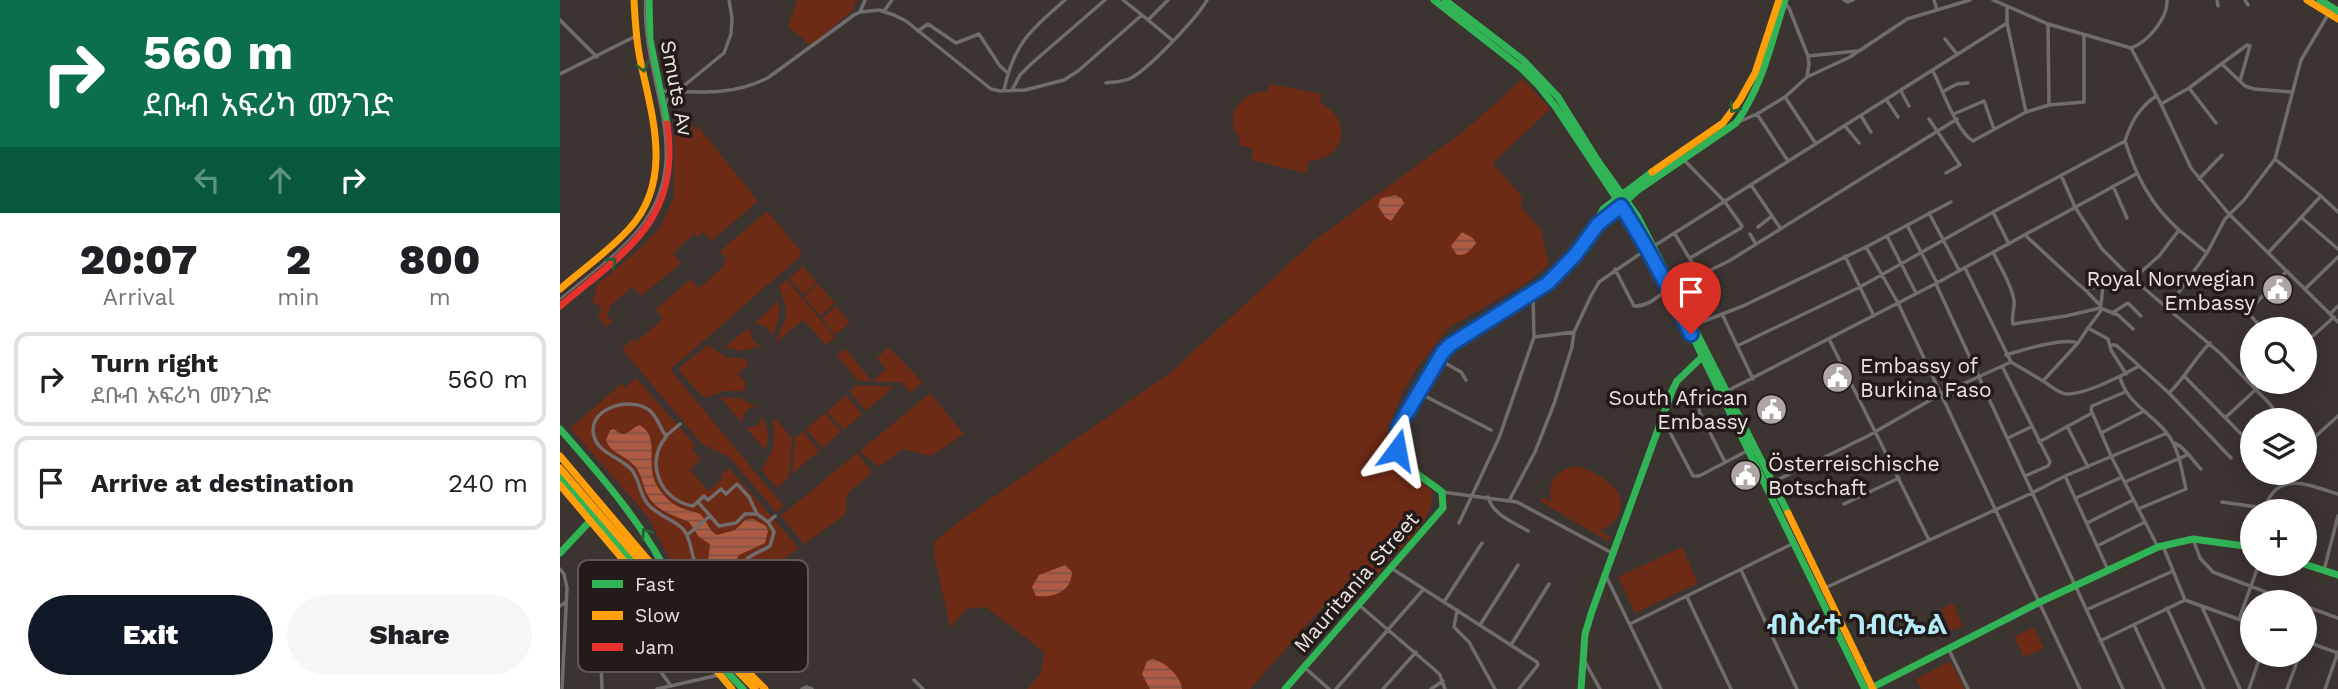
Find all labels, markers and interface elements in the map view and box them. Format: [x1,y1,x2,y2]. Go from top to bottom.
text: 560 m [143,23,293,81]
icon: right [28,28,119,119]
street label: Smuts Av [656,38,699,138]
one-way arrow [635,61,649,73]
text: ደቡብ አፍሪካ መንገድ [143,86,393,124]
one-way arrow [1730,100,1743,113]
icon: left [188,161,226,199]
icon: ahead [261,161,299,199]
icon: right [334,161,372,199]
text: 20:07 [80,235,197,284]
text: 2 [286,235,311,284]
text: 800 [399,235,480,284]
one-way arrow [604,258,617,270]
pin [1661,262,1721,334]
place label: Royal Norwegian Embassy [2086,266,2255,315]
icon: arrive [1672,273,1710,311]
public building icon: Royal Norwegian Embassy [2261,273,2295,307]
text: Arrival [103,284,174,311]
text: min [277,284,319,311]
text: m [429,284,451,311]
map controls [2240,317,2317,667]
button: search [2240,317,2317,394]
text: Turn right [91,348,218,378]
place label: Embassy of Burkina Faso [1860,353,1992,402]
icon: right [32,360,70,398]
public building icon: Embassy of Burkina Faso [1820,360,1854,394]
text: 560 m [447,364,528,394]
text: ደቡብ አፍሪካ መንገድ [91,382,271,409]
place label: South African Embassy [1608,385,1748,434]
public building icon: South African Embassy [1754,392,1788,426]
button: layers [2240,408,2317,485]
position arrow [1360,413,1434,487]
place label: Österreischische Botschaft [1768,451,1940,500]
public building icon: Österreischische Botschaft [1728,458,1762,492]
icon: arrive [32,464,70,502]
text: Arrive at destination [91,468,354,498]
text: 240 m [448,468,528,498]
button: + [2240,499,2317,576]
street label: Mauritania Street [1288,507,1424,657]
one-way arrow [642,528,654,541]
legend [578,560,808,672]
text: Fast [635,573,674,596]
button: − [2240,590,2317,667]
button: Exit [28,595,273,675]
button: Share [287,595,532,675]
text: Slow [635,604,680,627]
district label: ብስራተ ገብርኤል [1767,608,1948,641]
text: Jam [635,636,674,659]

